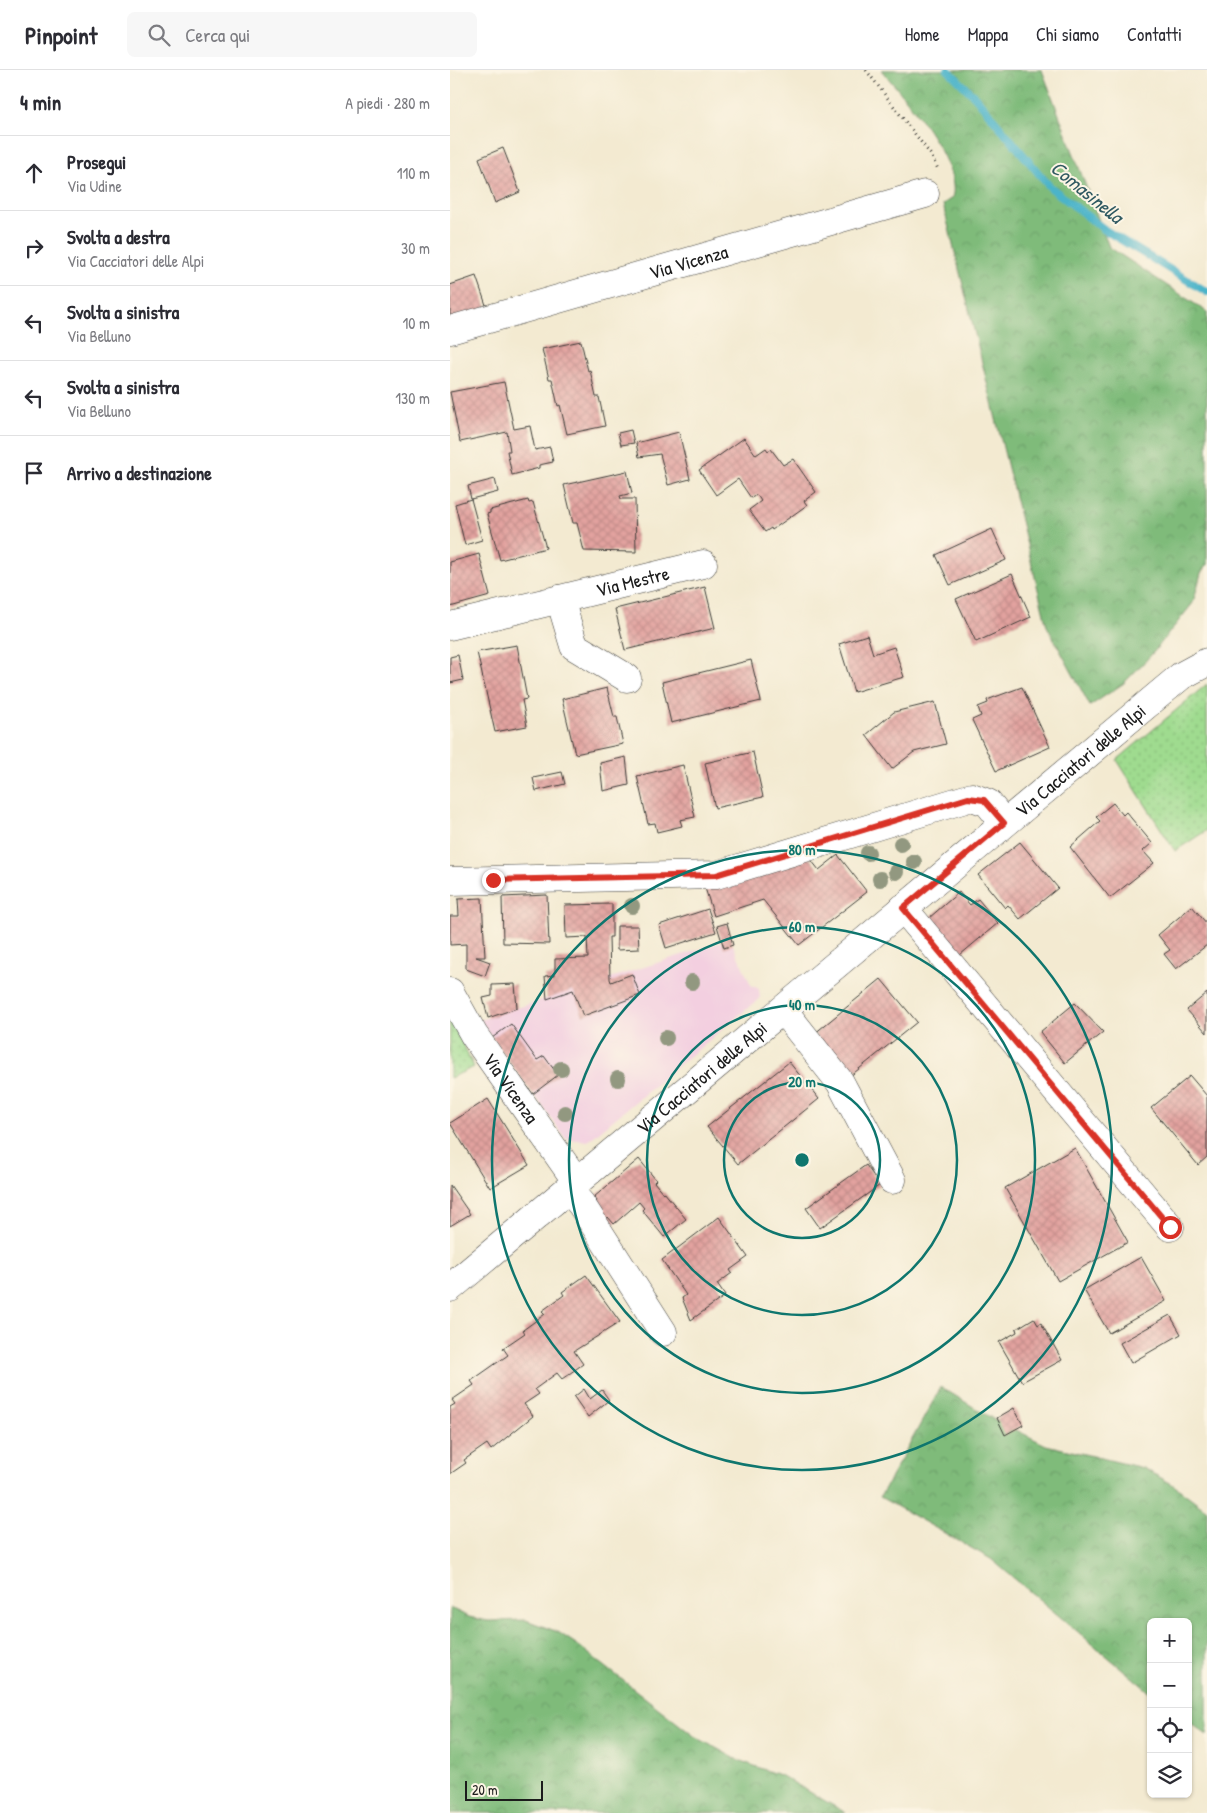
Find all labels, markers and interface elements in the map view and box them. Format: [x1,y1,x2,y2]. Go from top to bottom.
search box [127,12,477,57]
text: Pinpoint [25,19,97,51]
icon: search [145,21,173,49]
text: Cerca qui [185,22,250,48]
text: Home [905,22,940,47]
text: Mappa [968,22,1008,47]
text: Chi siamo [1036,22,1099,47]
text: Contatti [1127,22,1182,47]
text: 4 min [20,88,61,117]
text: A piedi · 280 m [345,92,430,114]
text: Prosegui [67,149,126,175]
water label: Comasinella [1045,154,1131,231]
icon: ahead [20,159,48,187]
text: 110 m [397,162,430,184]
text: Via Udine [67,175,122,197]
text: Svolta a destra [67,224,170,250]
icon: right [20,234,48,262]
text: 30 m [401,237,430,259]
street label: Via Vicenza [646,238,731,285]
text: Via Cacciatori delle Alpi [67,250,204,272]
text: Svolta a sinistra [67,299,179,325]
icon: left [20,309,48,337]
text: 10 m [402,312,430,334]
text: Via Belluno [67,325,131,347]
text: Svolta a sinistra [67,374,179,400]
icon: left [20,384,48,412]
text: 130 m [395,387,430,409]
text: Via Belluno [67,400,131,422]
icon: arrive [20,459,48,487]
text: Arrivo a destinazione [67,460,212,486]
street label: Via Mestre [593,560,672,603]
street label: Via Cacciatori delle Alpi [1009,698,1151,823]
text: 80 m [789,839,815,860]
route end [482,869,505,892]
text: 60 m [789,916,815,937]
text: 40 m [789,994,815,1015]
street label: Via Cacciatori delle Alpi [631,1015,772,1140]
street label: Via Vicenza [477,1047,545,1129]
text: 20 m [788,1071,816,1092]
centre of rings [793,1151,811,1169]
route start [1159,1216,1182,1239]
map controls [1147,1618,1192,1798]
button: + [1147,1618,1192,1663]
button: − [1147,1663,1192,1708]
button: locate [1147,1708,1192,1753]
button: layers [1147,1753,1192,1798]
scale bar [465,1778,542,1801]
text: 20 m [472,1780,498,1799]

